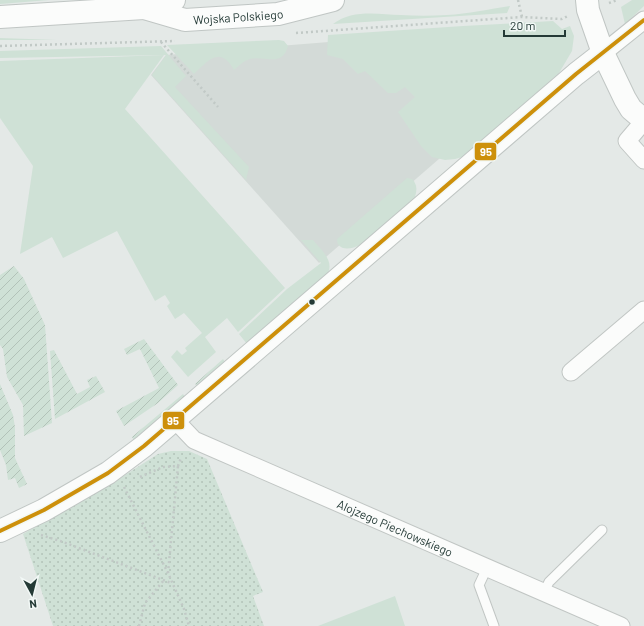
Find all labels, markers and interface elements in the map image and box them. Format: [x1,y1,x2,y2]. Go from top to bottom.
street label: Wojska Polskiego [193,6,285,26]
scale bar [504,12,565,38]
text: 20 m [510,18,536,32]
line badge: 95 [474,142,497,161]
text: 95 [480,145,492,158]
unlabelled marker [307,297,317,307]
line badge: 95 [162,411,185,430]
text: 95 [167,414,179,427]
street label: Alojzego Piechowskiego [335,496,455,559]
north arrow [12,574,52,614]
text: N [29,598,38,611]

